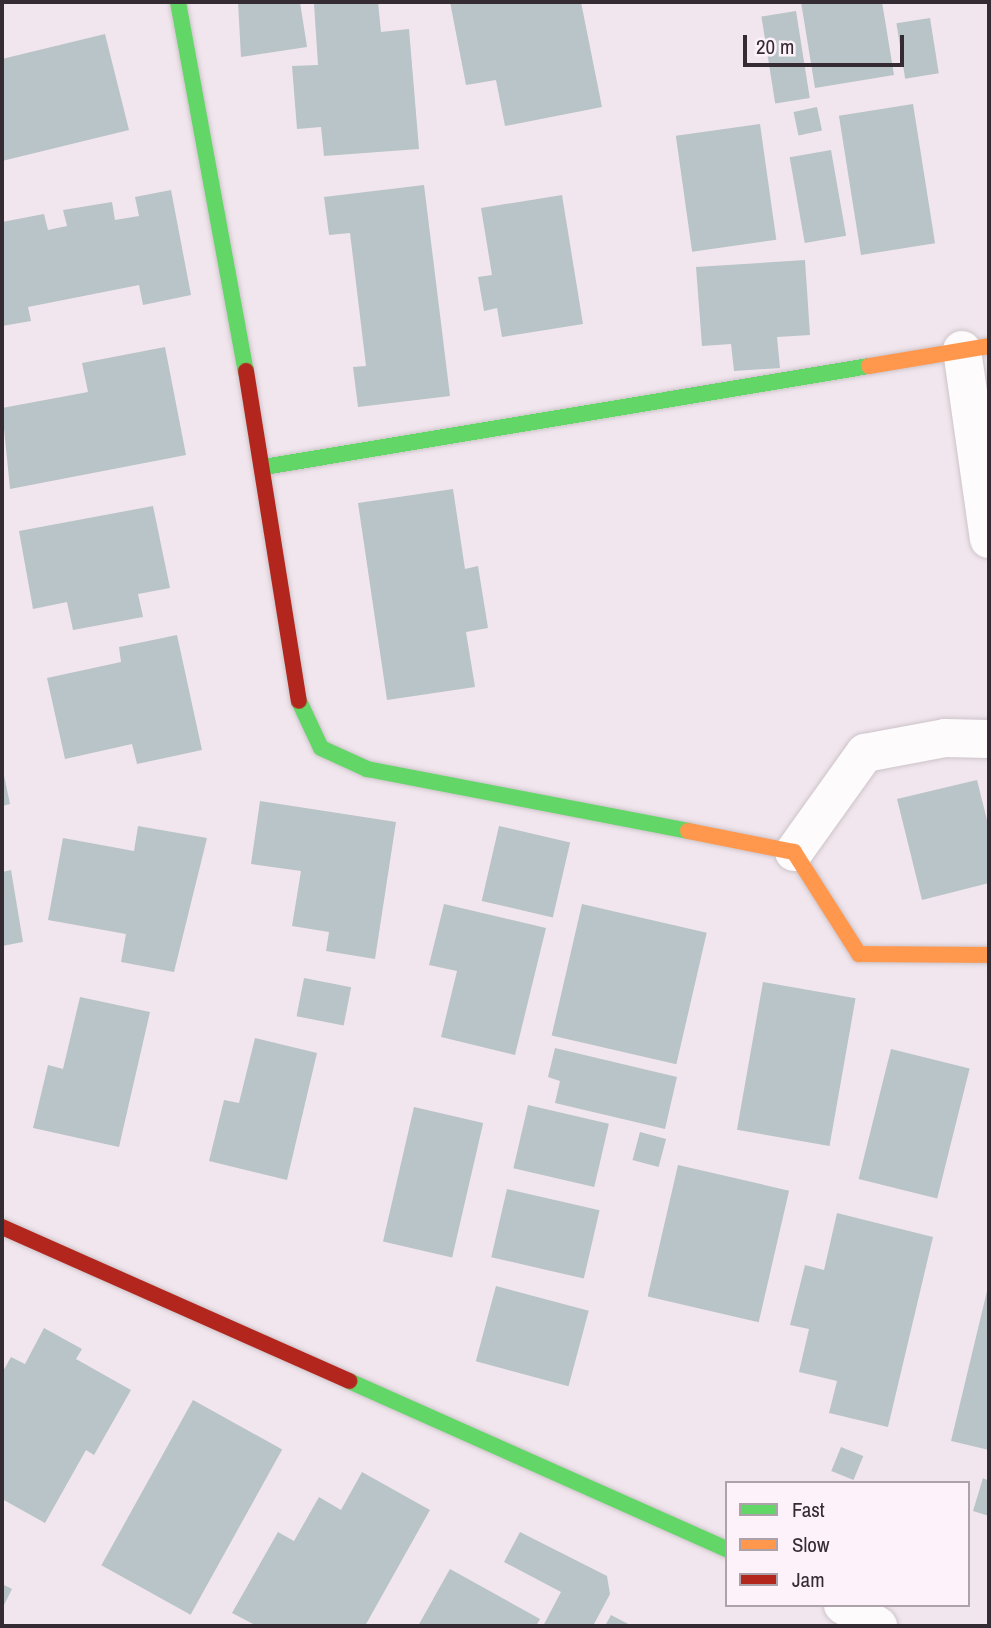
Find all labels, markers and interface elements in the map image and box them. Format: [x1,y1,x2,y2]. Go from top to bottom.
scale bar [746,21,907,65]
text: 20 m [756,32,794,61]
legend [725,1481,970,1607]
text: Fast [792,1495,825,1524]
text: Slow [792,1530,829,1559]
text: Jam [792,1565,825,1594]

